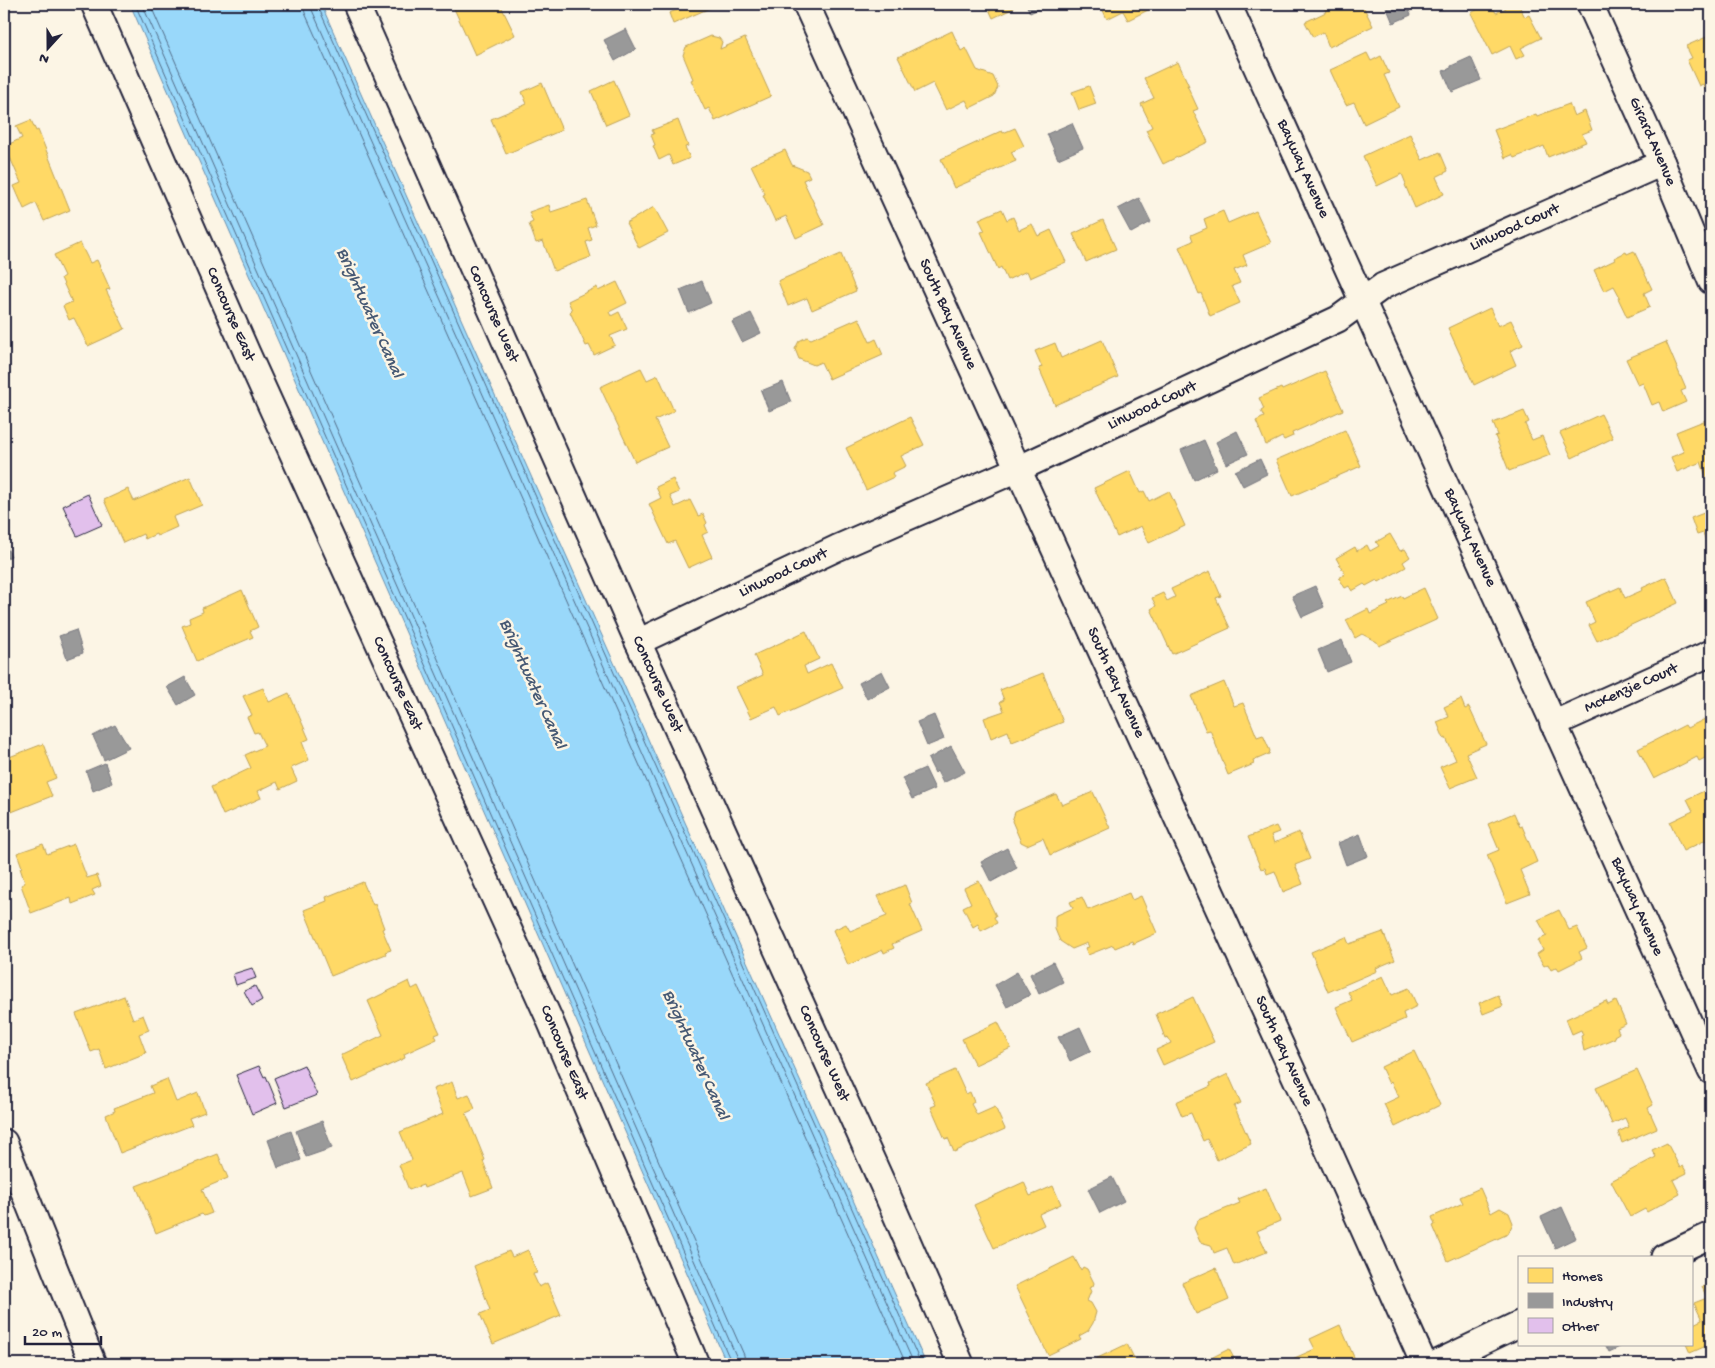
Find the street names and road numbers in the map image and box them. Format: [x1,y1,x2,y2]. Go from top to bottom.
street label: Girard Avenue [1624,94,1680,190]
street label: Bayway Avenue [1272,116,1333,222]
street label: Linwood Court [1467,199,1564,256]
street label: South Bay Avenue [914,256,981,373]
street label: Concourse West [463,263,523,367]
street label: Concourse East [201,265,260,366]
street label: Linwood Court [1105,376,1201,435]
street label: Bayway Avenue [1439,485,1500,591]
street label: Linwood Court [736,544,832,602]
street label: South Bay Avenue [1082,625,1149,742]
street label: Concourse West [627,633,688,737]
street label: Concourse East [368,634,427,735]
street label: McKenzie Court [1582,659,1683,718]
street label: Bayway Avenue [1606,854,1668,960]
street label: South Bay Avenue [1250,993,1317,1110]
street label: Concourse East [535,1002,593,1104]
street label: Concourse West [794,1002,854,1106]

